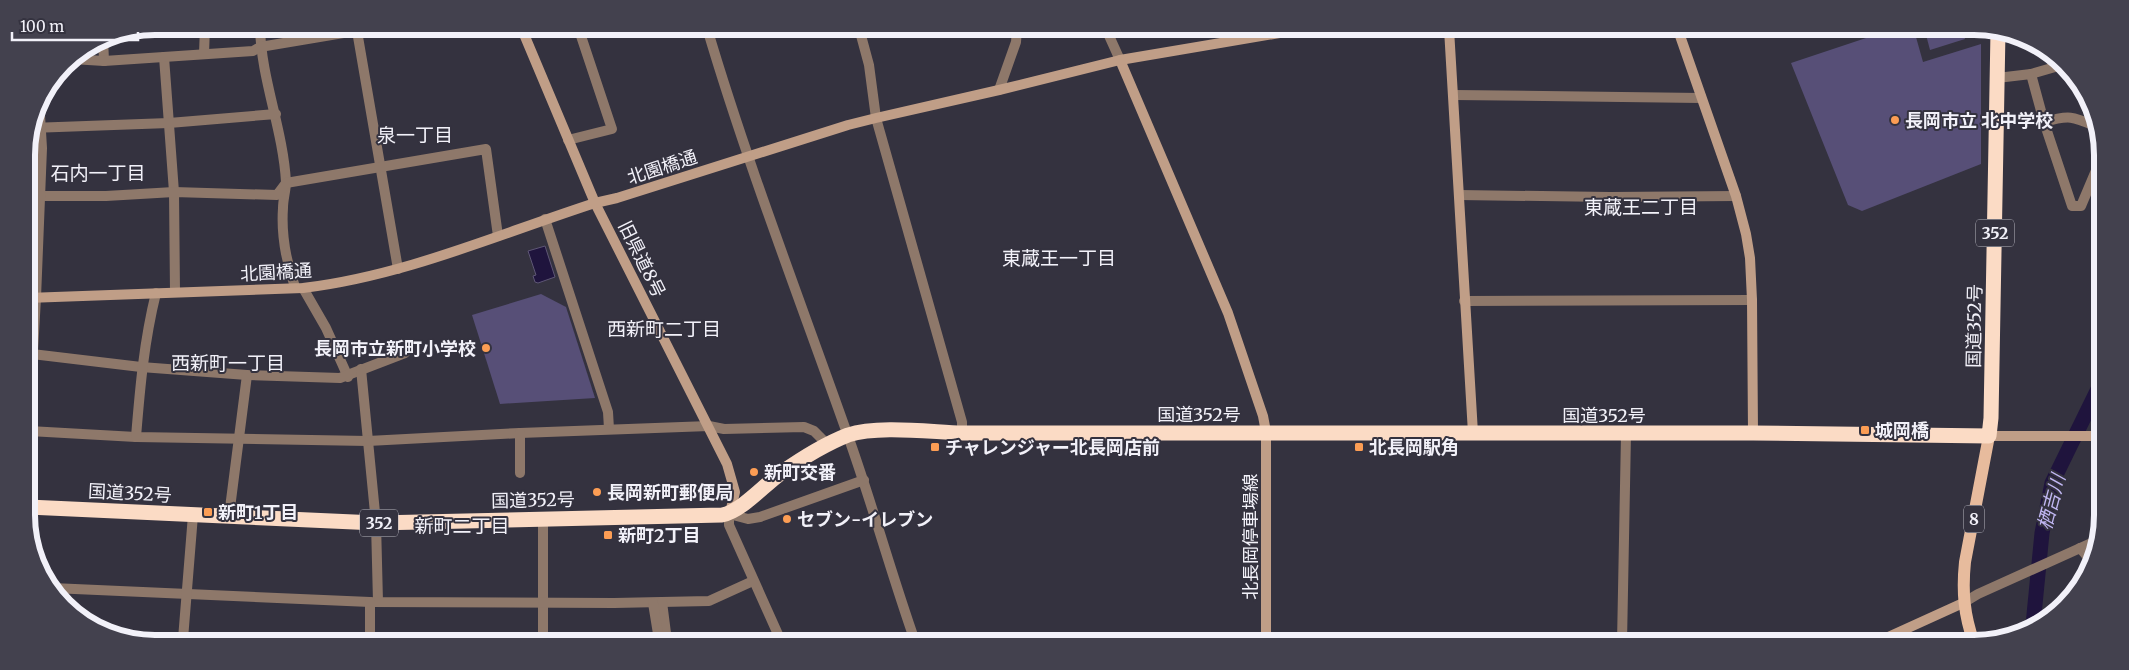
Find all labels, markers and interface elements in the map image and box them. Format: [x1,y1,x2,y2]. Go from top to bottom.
scale bar [12,10,139,42]
text: 100 m [20,17,64,36]
place label: 長岡市立 北中学校 [1905,109,2053,132]
marker: 長岡市立 北中学校 [1889,114,1901,126]
district label: 泉一丁目 [377,123,453,147]
street label: 北園橋通 [624,145,700,189]
district label: 石内一丁目 [50,161,146,185]
district label: 東蔵王二丁目 [1584,195,1698,219]
street label: 旧県道8号 [614,217,670,301]
road number: 352 [1976,220,2014,247]
district label: 東蔵王一丁目 [1002,246,1116,270]
street label: 北園橋通 [239,259,313,285]
street label: 国道352号 [1962,284,1986,368]
district label: 西新町二丁目 [607,317,721,341]
place label: 長岡市立新町小学校 [314,337,476,360]
marker: 長岡市立新町小学校 [480,342,492,354]
district label: 西新町一丁目 [171,351,285,375]
street label: 国道352号 [1157,403,1241,426]
street label: 国道352号 [1562,404,1646,427]
place label: 城岡橋 [1875,419,1929,442]
marker: 城岡橋 [1859,424,1871,436]
place label: チャレンジャー北長岡店前 [945,436,1160,459]
place label: 北長岡駅角 [1369,436,1459,459]
marker: チャレンジャー北長岡店前 [929,441,941,453]
marker: 北長岡駅角 [1353,441,1365,453]
place label: 新町交番 [764,461,836,484]
marker: 新町交番 [748,466,760,478]
water label: 栖吉川 [2032,469,2070,533]
street label: 北長岡停車場線 [1239,474,1262,600]
street label: 国道352号 [88,479,172,507]
place label: 長岡新町郵便局 [607,481,733,504]
marker: 長岡新町郵便局 [591,486,603,498]
street label: 国道352号 [491,488,575,512]
place label: 新町1丁目 [218,501,298,524]
marker: 新町1丁目 [202,506,214,518]
road number: 8 [1964,506,1984,532]
place label: セブン-イレブン [797,508,933,531]
road number: 352 [360,509,398,536]
marker: セブン-イレブン [781,513,793,525]
district label: 新町二丁目 [414,514,510,538]
place label: 新町2丁目 [618,524,701,547]
marker: 新町2丁目 [602,529,614,541]

